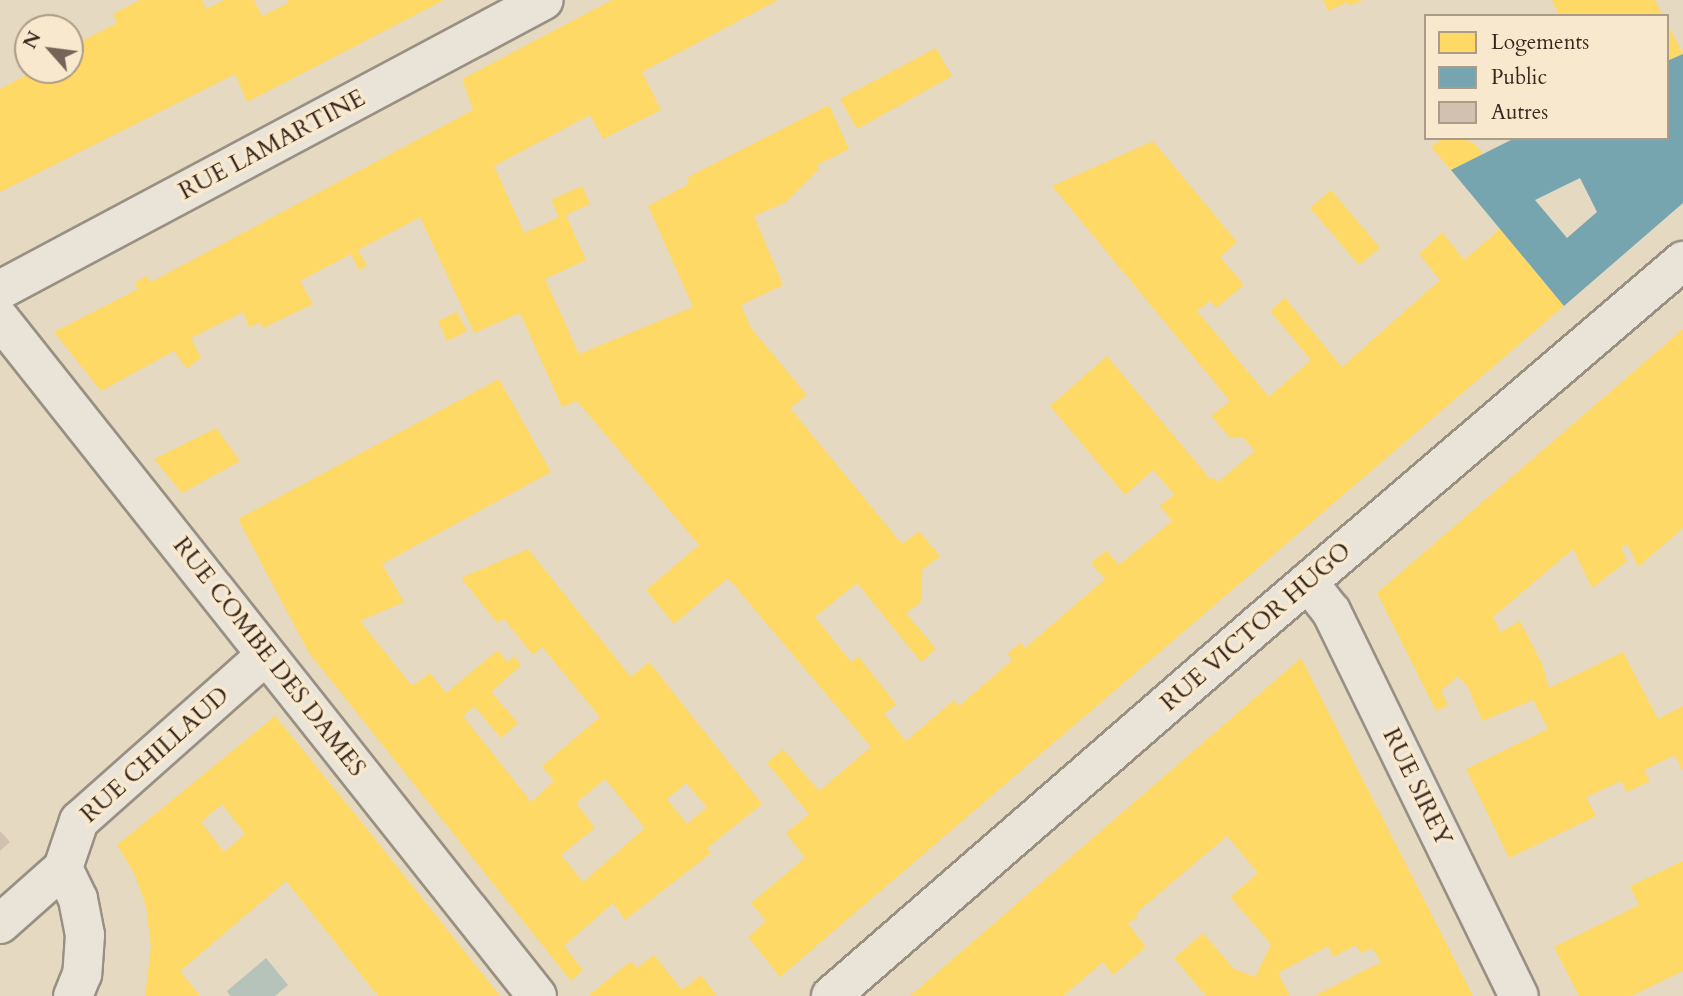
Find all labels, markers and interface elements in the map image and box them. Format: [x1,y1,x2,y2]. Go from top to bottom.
north arrow [14,14,84,84]
legend [1424,14,1669,140]
text: N [17,27,48,53]
text: Logements [1491,28,1589,57]
text: Public [1491,63,1547,92]
street label: RUE LAMARTINE [174,84,370,206]
text: Autres [1491,98,1548,127]
street label: RUE COMBE DES DAMES [167,532,371,782]
street label: RUE VICTOR HUGO [1155,537,1357,717]
street label: RUE CHILLAUD [75,681,235,829]
street label: RUE SIREY [1376,724,1458,850]

